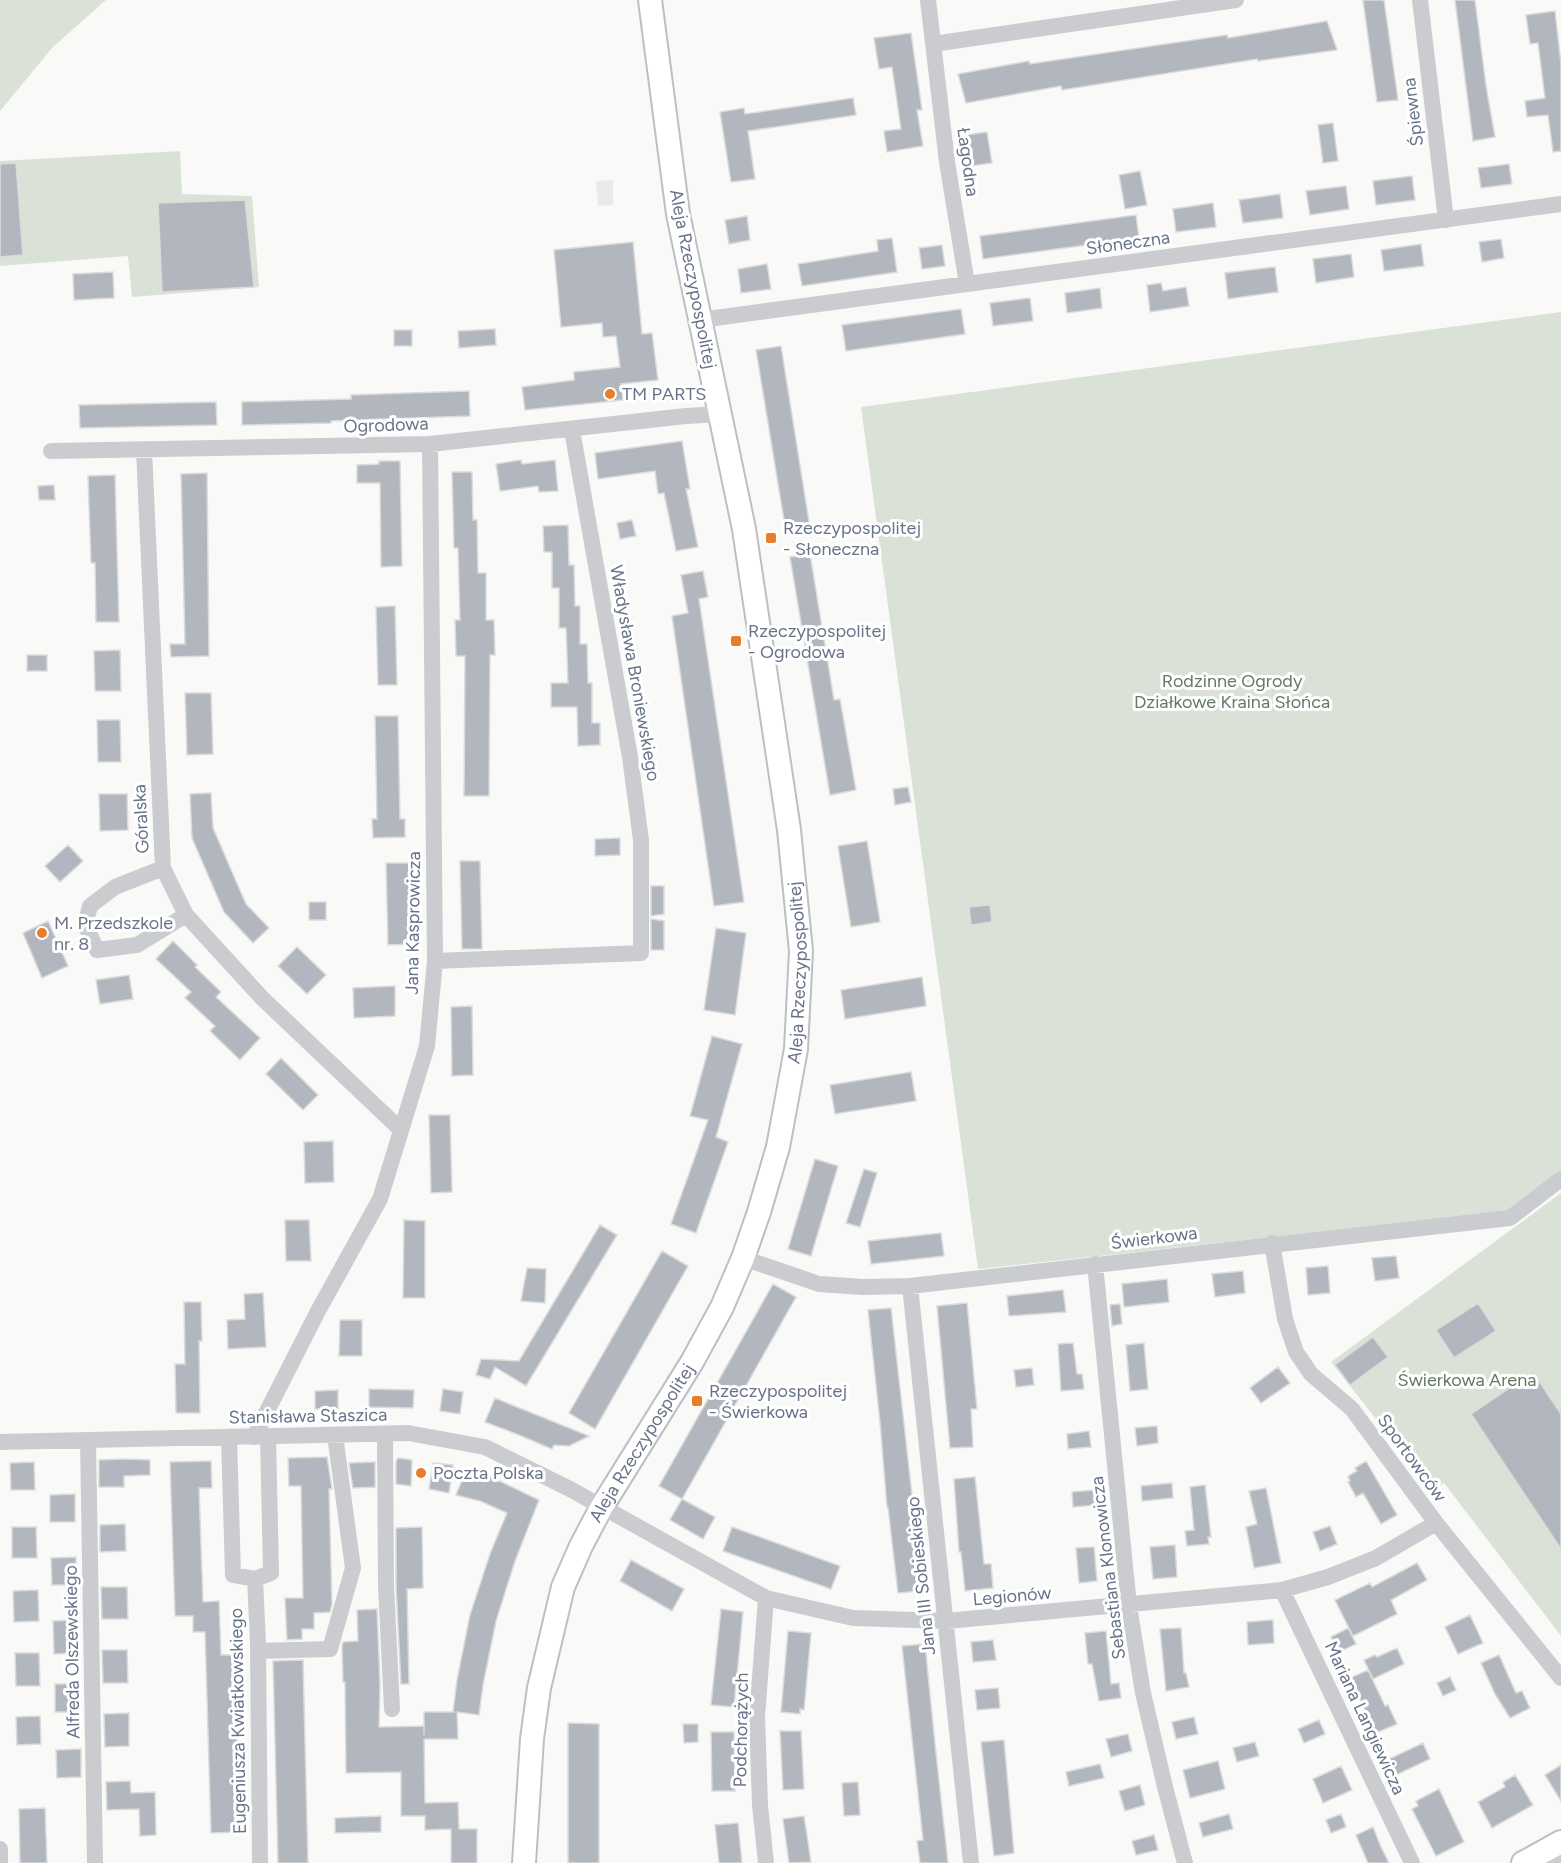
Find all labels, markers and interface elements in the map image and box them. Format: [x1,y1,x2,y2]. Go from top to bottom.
street label: Śpiewna [1398,77,1428,147]
street label: Łagodna [952,126,984,198]
street label: Aleja Rzeczypospolitej [665,187,721,371]
street label: Słoneczna [1085,226,1171,260]
place label: TM PARTS [622,383,706,405]
marker: TM PARTS [603,387,617,401]
street label: Ogrodowa [343,413,429,437]
place label: Rzeczypospolitej - Słoneczna [783,517,921,560]
marker: Rzeczypospolitej - Słoneczna [764,531,778,545]
street label: Władysława Broniewskiego [605,563,665,783]
place label: Rzeczypospolitej - Ogrodowa [748,620,886,663]
marker: Rzeczypospolitej - Ogrodowa [729,634,743,648]
park label: Rodzinne Ogrody Działkowe Kraina Słońca [1134,670,1330,713]
street label: Góralska [128,784,154,854]
street label: Jana Kasprowicza [401,851,425,995]
street label: Aleja Rzeczypospolitej [783,880,812,1065]
place label: M. Przedszkole nr. 8 [54,912,173,955]
marker: M. Przedszkole nr. 8 [35,926,49,940]
street label: Świerkowa [1109,1222,1199,1254]
street label: Aleja Rzeczypospolitej [584,1360,699,1526]
park label: Świerkowa Arena [1398,1369,1536,1391]
place label: Rzeczypospolitej - Świerkowa [709,1380,847,1423]
marker: Rzeczypospolitej - Świerkowa [690,1394,704,1408]
street label: Stanisława Staszica [229,1404,387,1428]
street label: Sportowców [1373,1410,1451,1506]
place label: Poczta Polska [433,1462,543,1484]
marker: Poczta Polska [414,1466,428,1480]
street label: Sebastiana Klonowicza [1086,1475,1130,1661]
street label: Jana III Sobieskiego [902,1496,940,1656]
street label: Alfreda Olszewskiego [59,1565,85,1739]
street label: Legionów [972,1582,1052,1610]
street label: Eugeniusza Kwiatkowskiego [225,1608,251,1834]
street label: Mariana Langiewicza [1320,1638,1410,1798]
street label: Podchorążych [729,1673,753,1787]

